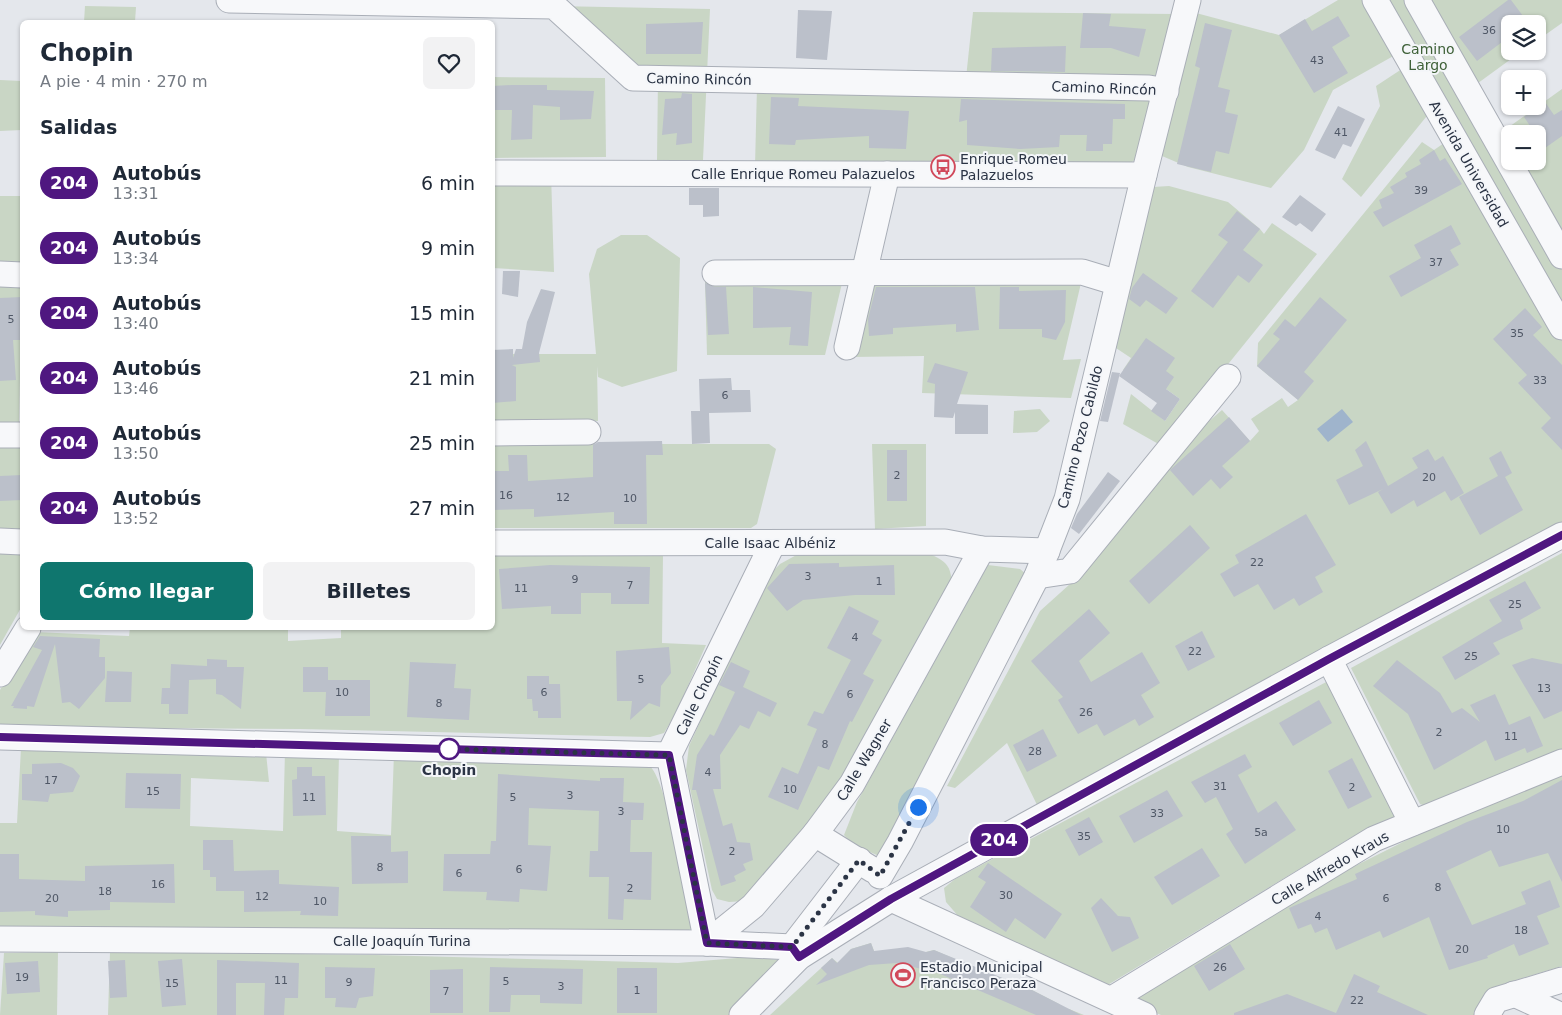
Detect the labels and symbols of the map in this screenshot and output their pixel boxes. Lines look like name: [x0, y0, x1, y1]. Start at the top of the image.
house number: 36: [1482, 24, 1496, 37]
park label: Camino Largo: [1401, 41, 1455, 73]
house number: 43: [1310, 54, 1324, 67]
street label: Camino Rincón: [646, 70, 752, 88]
street label: Camino Rincón: [1051, 78, 1157, 98]
street label: Avenida Universidad: [1426, 98, 1512, 230]
house number: 41: [1334, 126, 1348, 139]
place label: Enrique Romeu Palazuelos: [960, 151, 1067, 183]
bus stop icon: Enrique Romeu Palazuelos: [930, 154, 956, 180]
street label: Calle Enrique Romeu Palazuelos: [691, 166, 915, 182]
house number: 39: [1414, 184, 1428, 197]
house number: 37: [1429, 256, 1443, 269]
house number: 5: [8, 313, 15, 326]
house number: 35: [1510, 327, 1524, 340]
street label: Camino Pozo Cabildo: [1054, 364, 1106, 510]
house number: 33: [1533, 374, 1547, 387]
house number: 6: [722, 389, 729, 402]
house number: 2: [894, 469, 901, 482]
house number: 20: [1422, 471, 1436, 484]
house number: 16: [499, 489, 513, 502]
house number: 12: [556, 491, 570, 504]
house number: 10: [623, 492, 637, 505]
street label: Calle Isaac Albéniz: [704, 535, 836, 551]
house number: 22: [1250, 556, 1264, 569]
house number: 3: [805, 570, 812, 583]
house number: 9: [572, 573, 579, 586]
house number: 1: [876, 575, 883, 588]
house number: 7: [627, 579, 634, 592]
house number: 11: [514, 582, 528, 595]
house number: 25: [1508, 598, 1522, 611]
house number: 4: [852, 631, 859, 644]
house number: 22: [1188, 645, 1202, 658]
house number: 25: [1464, 650, 1478, 663]
street label: Calle Chopín: [673, 652, 725, 738]
house number: 5: [638, 673, 645, 686]
house number: 13: [1537, 682, 1551, 695]
house number: 10: [335, 686, 349, 699]
house number: 6: [541, 686, 548, 699]
house number: 6: [847, 688, 854, 701]
house number: 8: [436, 697, 443, 710]
house number: 26: [1079, 706, 1093, 719]
street label: Calle Wagner: [833, 716, 895, 804]
house number: 2: [1436, 726, 1443, 739]
house number: 11: [1504, 730, 1518, 743]
marker: Chopin: [438, 738, 460, 760]
house number: 8: [822, 738, 829, 751]
house number: 28: [1028, 745, 1042, 758]
place label: Chopin: [422, 762, 476, 778]
house number: 4: [705, 766, 712, 779]
house number: 17: [44, 774, 58, 787]
house number: 31: [1213, 780, 1227, 793]
house number: 2: [1349, 781, 1356, 794]
house number: 10: [783, 783, 797, 796]
house number: 15: [146, 785, 160, 798]
house number: 3: [567, 789, 574, 802]
house number: 11: [302, 791, 316, 804]
house number: 5: [510, 791, 517, 804]
your location: [906, 795, 931, 820]
house number: 3: [618, 805, 625, 818]
house number: 33: [1150, 807, 1164, 820]
house number: 10: [1496, 823, 1510, 836]
line badge: 204: [970, 824, 1028, 856]
house number: 5a: [1254, 826, 1268, 839]
street label: Calle Alfredo Kraus: [1268, 828, 1392, 908]
house number: 35: [1077, 830, 1091, 843]
house number: 2: [729, 845, 736, 858]
house number: 8: [377, 861, 384, 874]
house number: 6: [516, 863, 523, 876]
house number: 6: [456, 867, 463, 880]
house number: 16: [151, 878, 165, 891]
house number: 8: [1435, 881, 1442, 894]
house number: 2: [627, 882, 634, 895]
house number: 18: [98, 885, 112, 898]
house number: 30: [999, 889, 1013, 902]
house number: 12: [255, 890, 269, 903]
house number: 20: [45, 892, 59, 905]
house number: 6: [1383, 892, 1390, 905]
house number: 10: [313, 895, 327, 908]
house number: 4: [1315, 910, 1322, 923]
house number: 18: [1514, 924, 1528, 937]
street label: Calle Joaquín Turina: [333, 933, 471, 949]
house number: 20: [1455, 943, 1469, 956]
place label: Estadio Municipal Francisco Peraza: [920, 959, 1043, 991]
house number: 26: [1213, 961, 1227, 974]
sports icon: Estadio Municipal Francisco Peraza: [890, 962, 916, 988]
house number: 19: [15, 971, 29, 984]
house number: 11: [274, 974, 288, 987]
house number: 5: [503, 975, 510, 988]
house number: 9: [346, 976, 353, 989]
house number: 15: [165, 977, 179, 990]
house number: 3: [558, 980, 565, 993]
house number: 1: [634, 984, 641, 997]
house number: 7: [443, 985, 450, 998]
house number: 22: [1350, 994, 1364, 1007]

